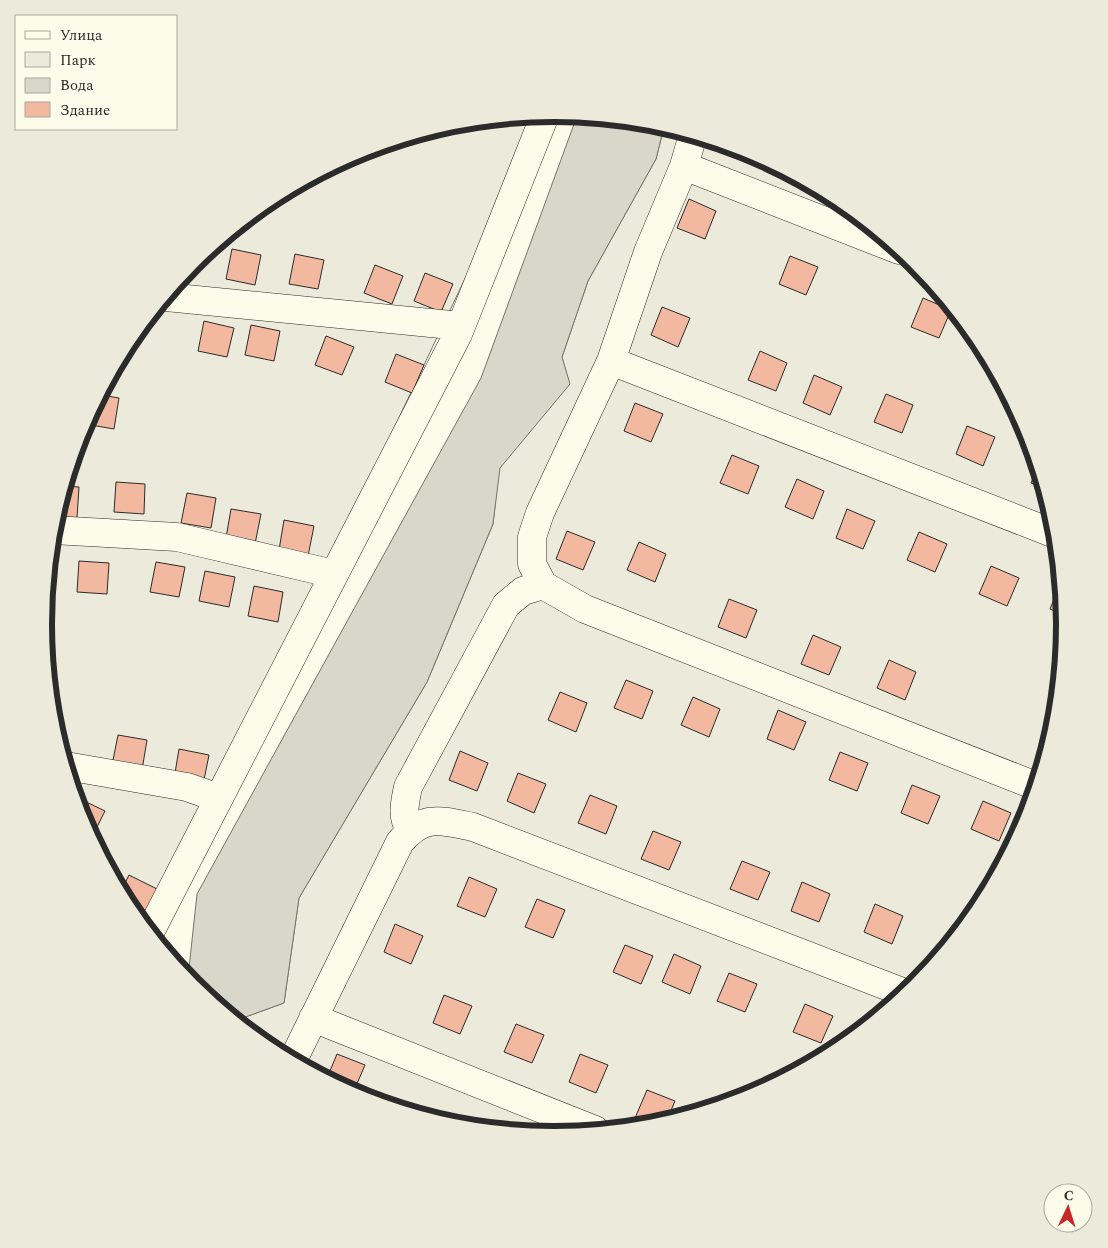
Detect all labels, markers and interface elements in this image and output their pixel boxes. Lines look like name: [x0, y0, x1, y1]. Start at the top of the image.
legend: [15, 15, 178, 130]
text: Улица: [60, 24, 103, 47]
text: Парк: [60, 49, 96, 72]
text: Вода: [60, 74, 94, 97]
text: Здание: [60, 99, 110, 122]
north arrow: [1043, 1183, 1093, 1233]
text: С: [1063, 1185, 1075, 1206]

